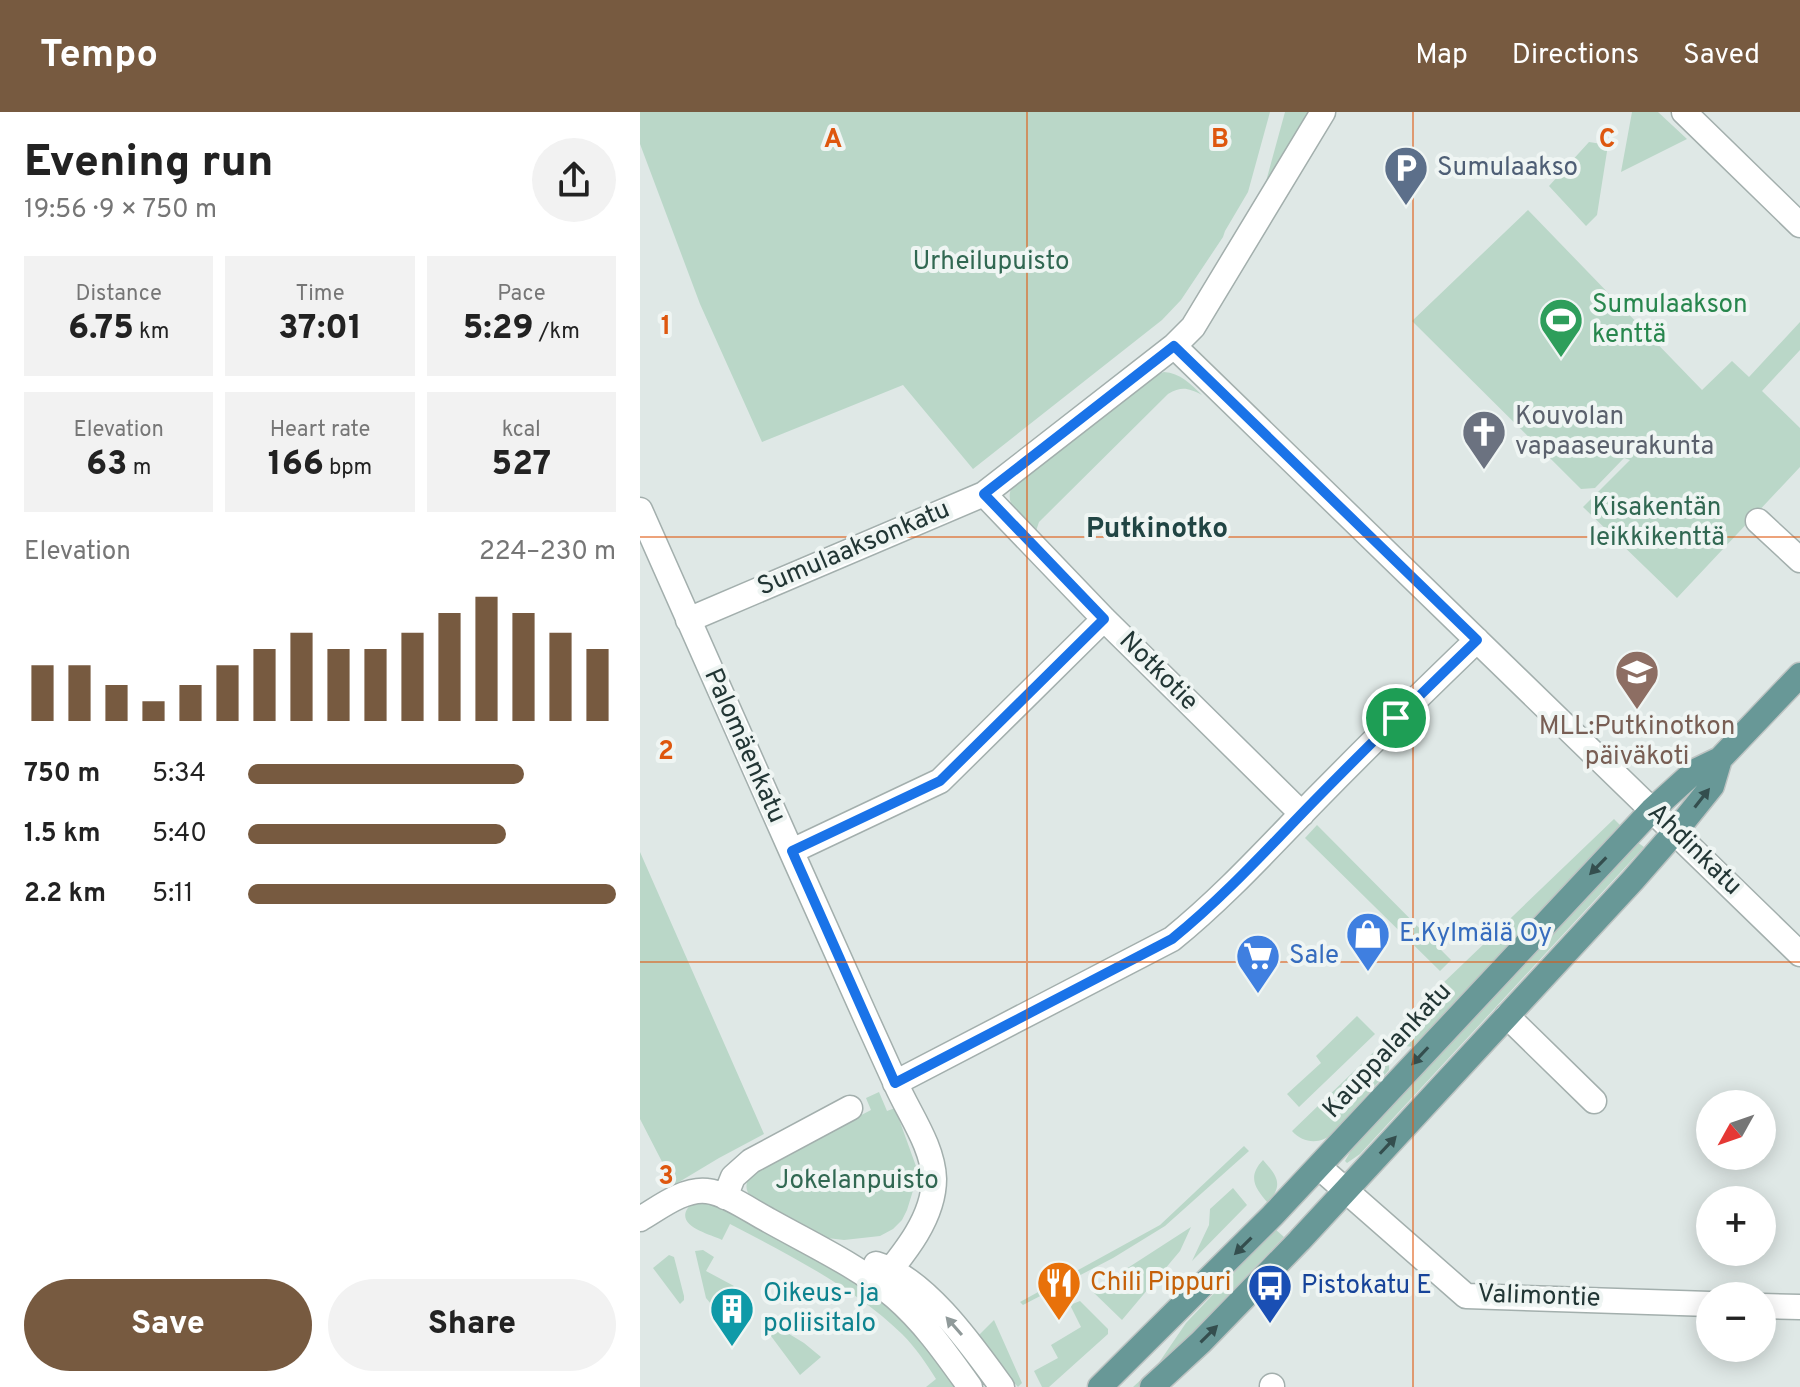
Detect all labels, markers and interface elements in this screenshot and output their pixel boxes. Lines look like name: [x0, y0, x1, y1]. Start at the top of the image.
text: Tempo: [40, 32, 158, 81]
text: Map: [1415, 38, 1468, 74]
text: Directions: [1512, 38, 1639, 74]
text: Saved: [1683, 38, 1760, 74]
text: A: [824, 124, 842, 157]
text: B: [1211, 124, 1229, 157]
text: C: [1599, 124, 1615, 157]
text: Evening run: [24, 136, 273, 192]
button: share: [532, 138, 616, 222]
parking icon: Sumulaakso: [1382, 144, 1430, 207]
place label: Sumulaakso: [1437, 152, 1578, 185]
text: 19:56 · 9 × 750 m: [24, 194, 217, 227]
park label: Urheilupuisto: [912, 246, 1070, 279]
text: Distance: [75, 281, 162, 308]
text: Time: [295, 281, 345, 308]
text: Pace: [497, 281, 545, 308]
place label: Sumulaakson kenttä: [1592, 289, 1748, 352]
sports icon: Sumulaakson kenttä: [1537, 296, 1585, 359]
text: 6.75: [68, 308, 134, 351]
text: 37:01: [278, 308, 362, 351]
text: 5:29: [463, 308, 534, 351]
text: 1: [661, 311, 671, 344]
text: km: [134, 319, 169, 346]
text: /km: [534, 319, 580, 346]
place label: Kouvolan vapaaseurakunta: [1515, 401, 1714, 464]
church icon: Kouvolan vapaaseurakunta: [1460, 408, 1508, 471]
text: Elevation: [73, 417, 164, 444]
text: Heart rate: [270, 417, 370, 444]
text: kcal: [502, 417, 541, 444]
text: 63: [86, 444, 127, 487]
text: 166: [268, 444, 324, 487]
text: 527: [492, 444, 551, 487]
text: m: [127, 455, 151, 482]
text: bpm: [324, 455, 372, 482]
park label: Kisakentän leikkikenttä: [1589, 492, 1725, 555]
street label: Sumulaaksonkatu: [753, 494, 955, 604]
district label: Putkinotko: [1086, 512, 1228, 548]
text: Elevation: [24, 536, 131, 569]
text: 224–230 m: [479, 536, 616, 569]
street label: Notkotie: [1111, 625, 1205, 719]
school or university icon: MLL:Putkinotkon päiväkoti: [1613, 648, 1661, 711]
street label: Palomäenkatu: [695, 664, 793, 828]
pin: [1362, 684, 1430, 752]
icon: arrive: [1374, 696, 1418, 740]
place label: MLL:Putkinotkon päiväkoti: [1539, 711, 1735, 774]
text: 2: [658, 736, 674, 769]
text: 750 m: [24, 758, 100, 791]
text: 5:34: [152, 758, 206, 791]
one-way arrow: [1693, 788, 1709, 808]
street label: Ahdinkatu: [1640, 797, 1748, 903]
text: 1.5 km: [24, 818, 101, 851]
text: 5:40: [152, 818, 207, 851]
one-way arrow: [1590, 857, 1608, 876]
text: 2.2 km: [24, 878, 106, 911]
text: 5:11: [152, 878, 193, 911]
shop icon: E.Kylmälä Oy: [1344, 910, 1392, 973]
place label: E.Kylmälä Oy: [1399, 918, 1552, 951]
supermarket icon: Sale: [1234, 932, 1282, 995]
place label: Sale: [1289, 940, 1339, 973]
street label: Kauppalankatu: [1317, 976, 1459, 1126]
one-way arrow: [1412, 1046, 1430, 1065]
north arrow: [1696, 1090, 1776, 1170]
map controls: [1696, 1090, 1776, 1362]
one-way arrow: [1378, 1135, 1396, 1154]
text: 3: [658, 1161, 674, 1194]
park label: Jokelanpuisto: [775, 1165, 939, 1198]
button: +: [1696, 1186, 1776, 1266]
one-way arrow: [1234, 1236, 1253, 1255]
restaurant icon: Chili Pippuri: [1035, 1259, 1083, 1322]
bus stop icon: Pistokatu E: [1246, 1262, 1294, 1325]
place label: Chili Pippuri: [1090, 1267, 1231, 1300]
place label: Pistokatu E: [1301, 1270, 1432, 1303]
place label: Oikeus- ja poliisitalo: [763, 1278, 879, 1341]
street label: Valimontie: [1477, 1278, 1601, 1316]
button: Save: [24, 1279, 312, 1371]
button: Share: [328, 1279, 616, 1371]
button: −: [1696, 1282, 1776, 1362]
building icon: Oikeus- ja poliisitalo: [708, 1285, 756, 1348]
one-way arrow: [946, 1316, 963, 1336]
one-way arrow: [1199, 1325, 1218, 1344]

